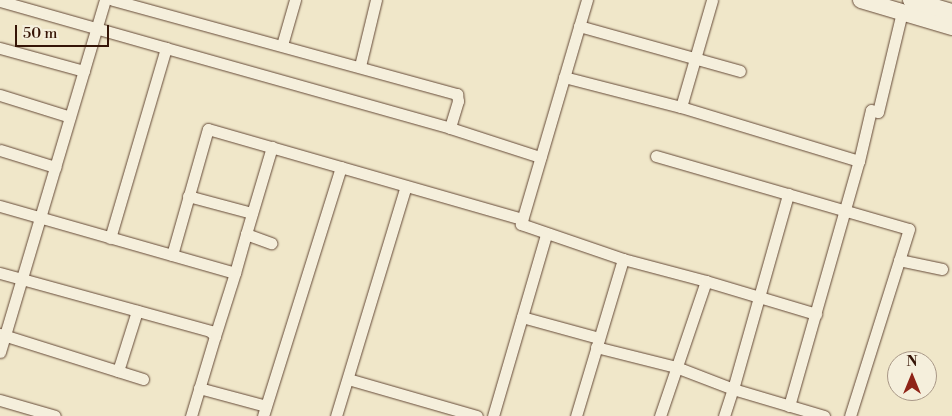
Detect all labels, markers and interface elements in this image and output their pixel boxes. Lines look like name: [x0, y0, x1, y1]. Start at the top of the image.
scale bar: [18, 15, 111, 47]
text: 50 m: [23, 24, 57, 43]
north arrow: [887, 351, 937, 401]
text: N: [906, 353, 918, 371]

